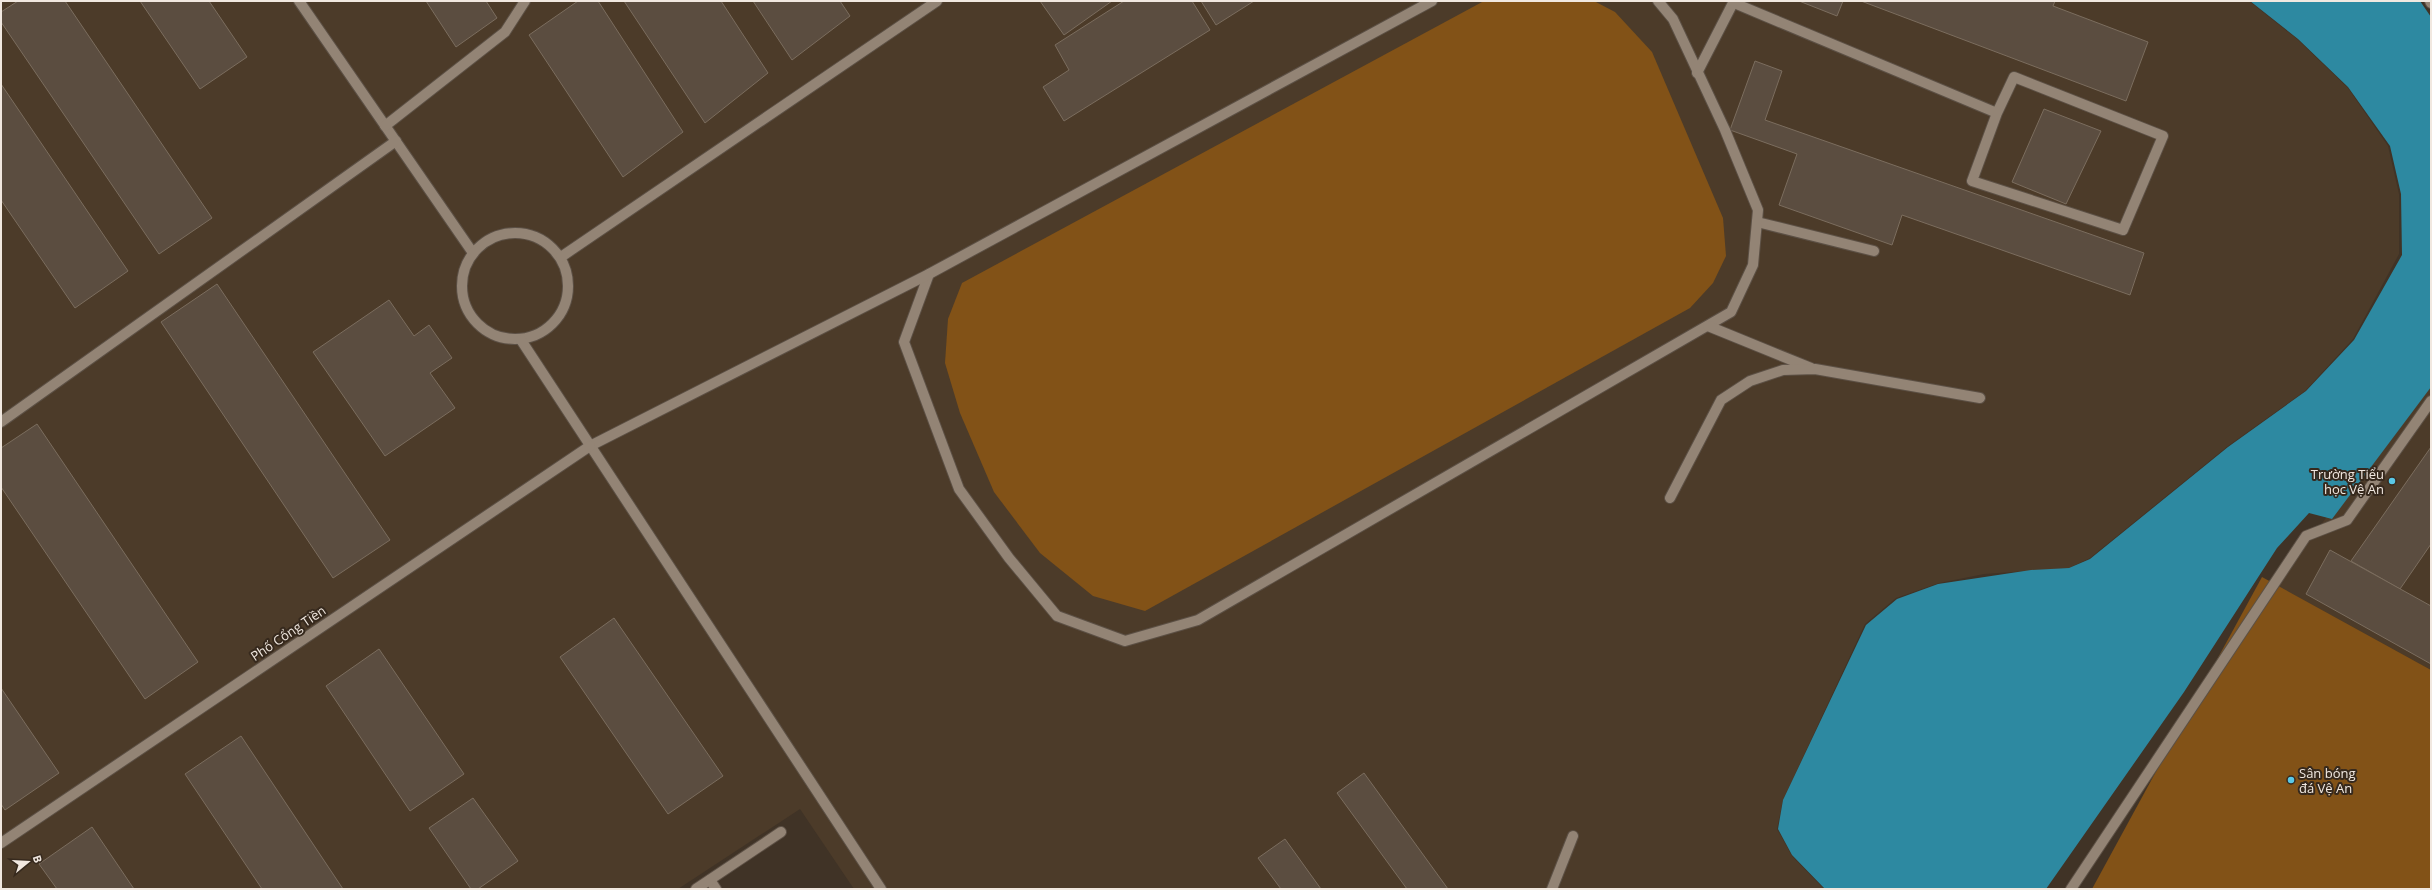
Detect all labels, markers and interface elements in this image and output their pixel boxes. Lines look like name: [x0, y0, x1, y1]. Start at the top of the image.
place label: Trường Tiểu học Vệ An: [2311, 465, 2384, 498]
marker: Trường Tiểu học Vệ An: [2387, 476, 2397, 486]
street label: Phố Cổng Tiền: [247, 601, 329, 665]
place label: Sân bóng đá Vệ An: [2299, 764, 2356, 797]
marker: Sân bóng đá Vệ An: [2286, 775, 2296, 785]
north arrow: [8, 842, 48, 882]
text: B: [30, 853, 46, 865]

